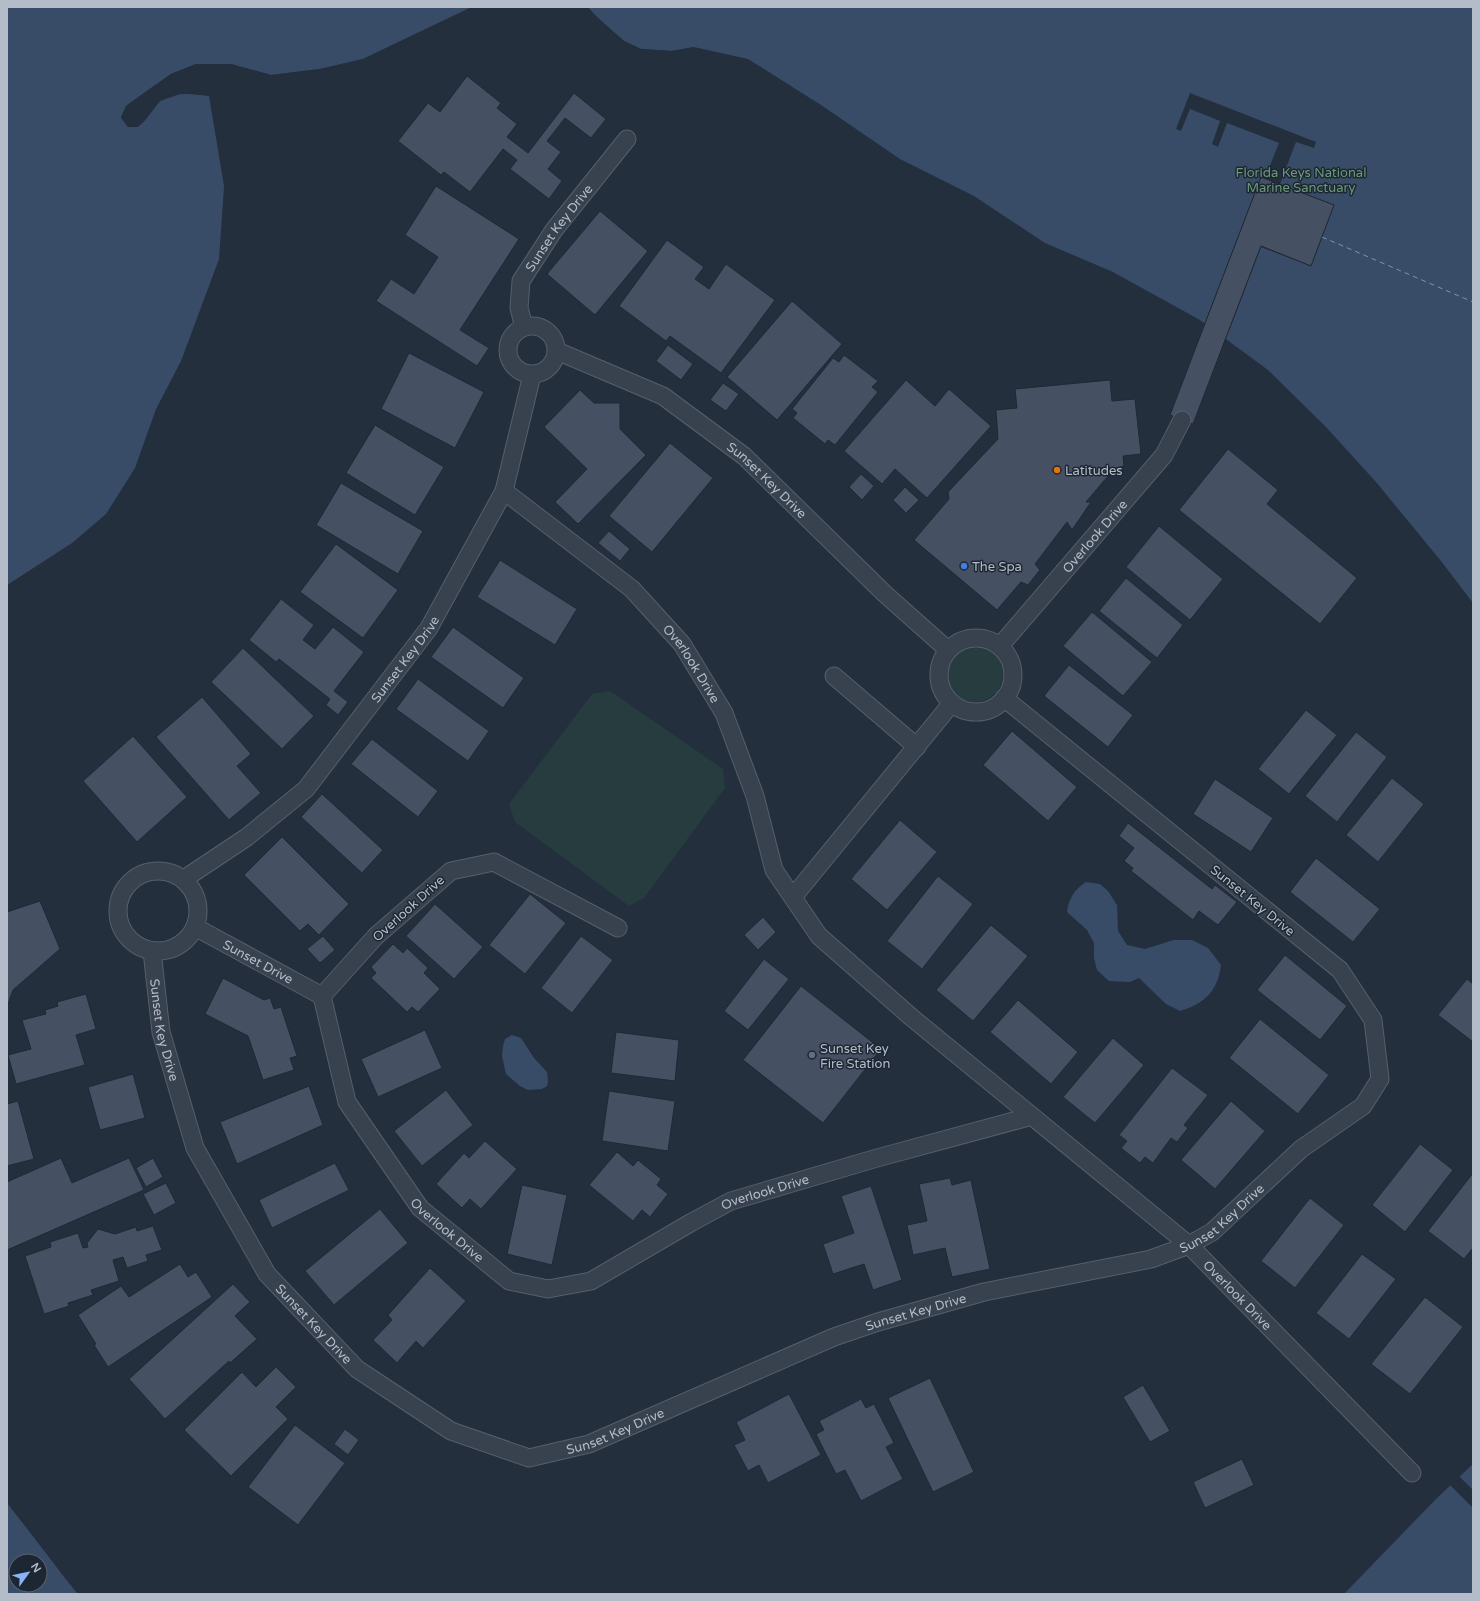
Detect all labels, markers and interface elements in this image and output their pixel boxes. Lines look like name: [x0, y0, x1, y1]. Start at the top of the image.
park label: Florida Keys National Marine Sanctuary: [1236, 165, 1366, 196]
street label: Sunset Key Drive: [522, 181, 596, 275]
street label: Sunset Key Drive: [723, 439, 810, 522]
place label: Latitudes: [1065, 463, 1123, 479]
marker: Latitudes: [1052, 465, 1062, 475]
street label: Overlook Drive: [1059, 497, 1131, 576]
place label: The Spa: [972, 559, 1022, 575]
marker: The Spa: [959, 561, 969, 571]
street label: Sunset Key Drive: [368, 613, 443, 706]
street label: Overlook Drive: [659, 621, 723, 706]
street label: Sunset Key Drive: [1207, 862, 1298, 940]
street label: Overlook Drive: [369, 872, 448, 945]
street label: Sunset Drive: [220, 937, 296, 988]
street label: Sunset Key Drive: [146, 978, 182, 1083]
place label: Sunset Key Fire Station: [820, 1041, 890, 1072]
marker: Sunset Key Fire Station: [807, 1050, 817, 1060]
street label: Overlook Drive: [718, 1171, 811, 1214]
street label: Sunset Key Drive: [1177, 1181, 1268, 1257]
street label: Overlook Drive: [407, 1195, 487, 1266]
street label: Overlook Drive: [1199, 1257, 1275, 1334]
street label: Sunset Key Drive: [272, 1281, 355, 1368]
street label: Sunset Key Drive: [863, 1290, 968, 1335]
street label: Sunset Key Drive: [565, 1405, 667, 1458]
north arrow: [8, 1553, 48, 1593]
text: N: [28, 1561, 44, 1575]

